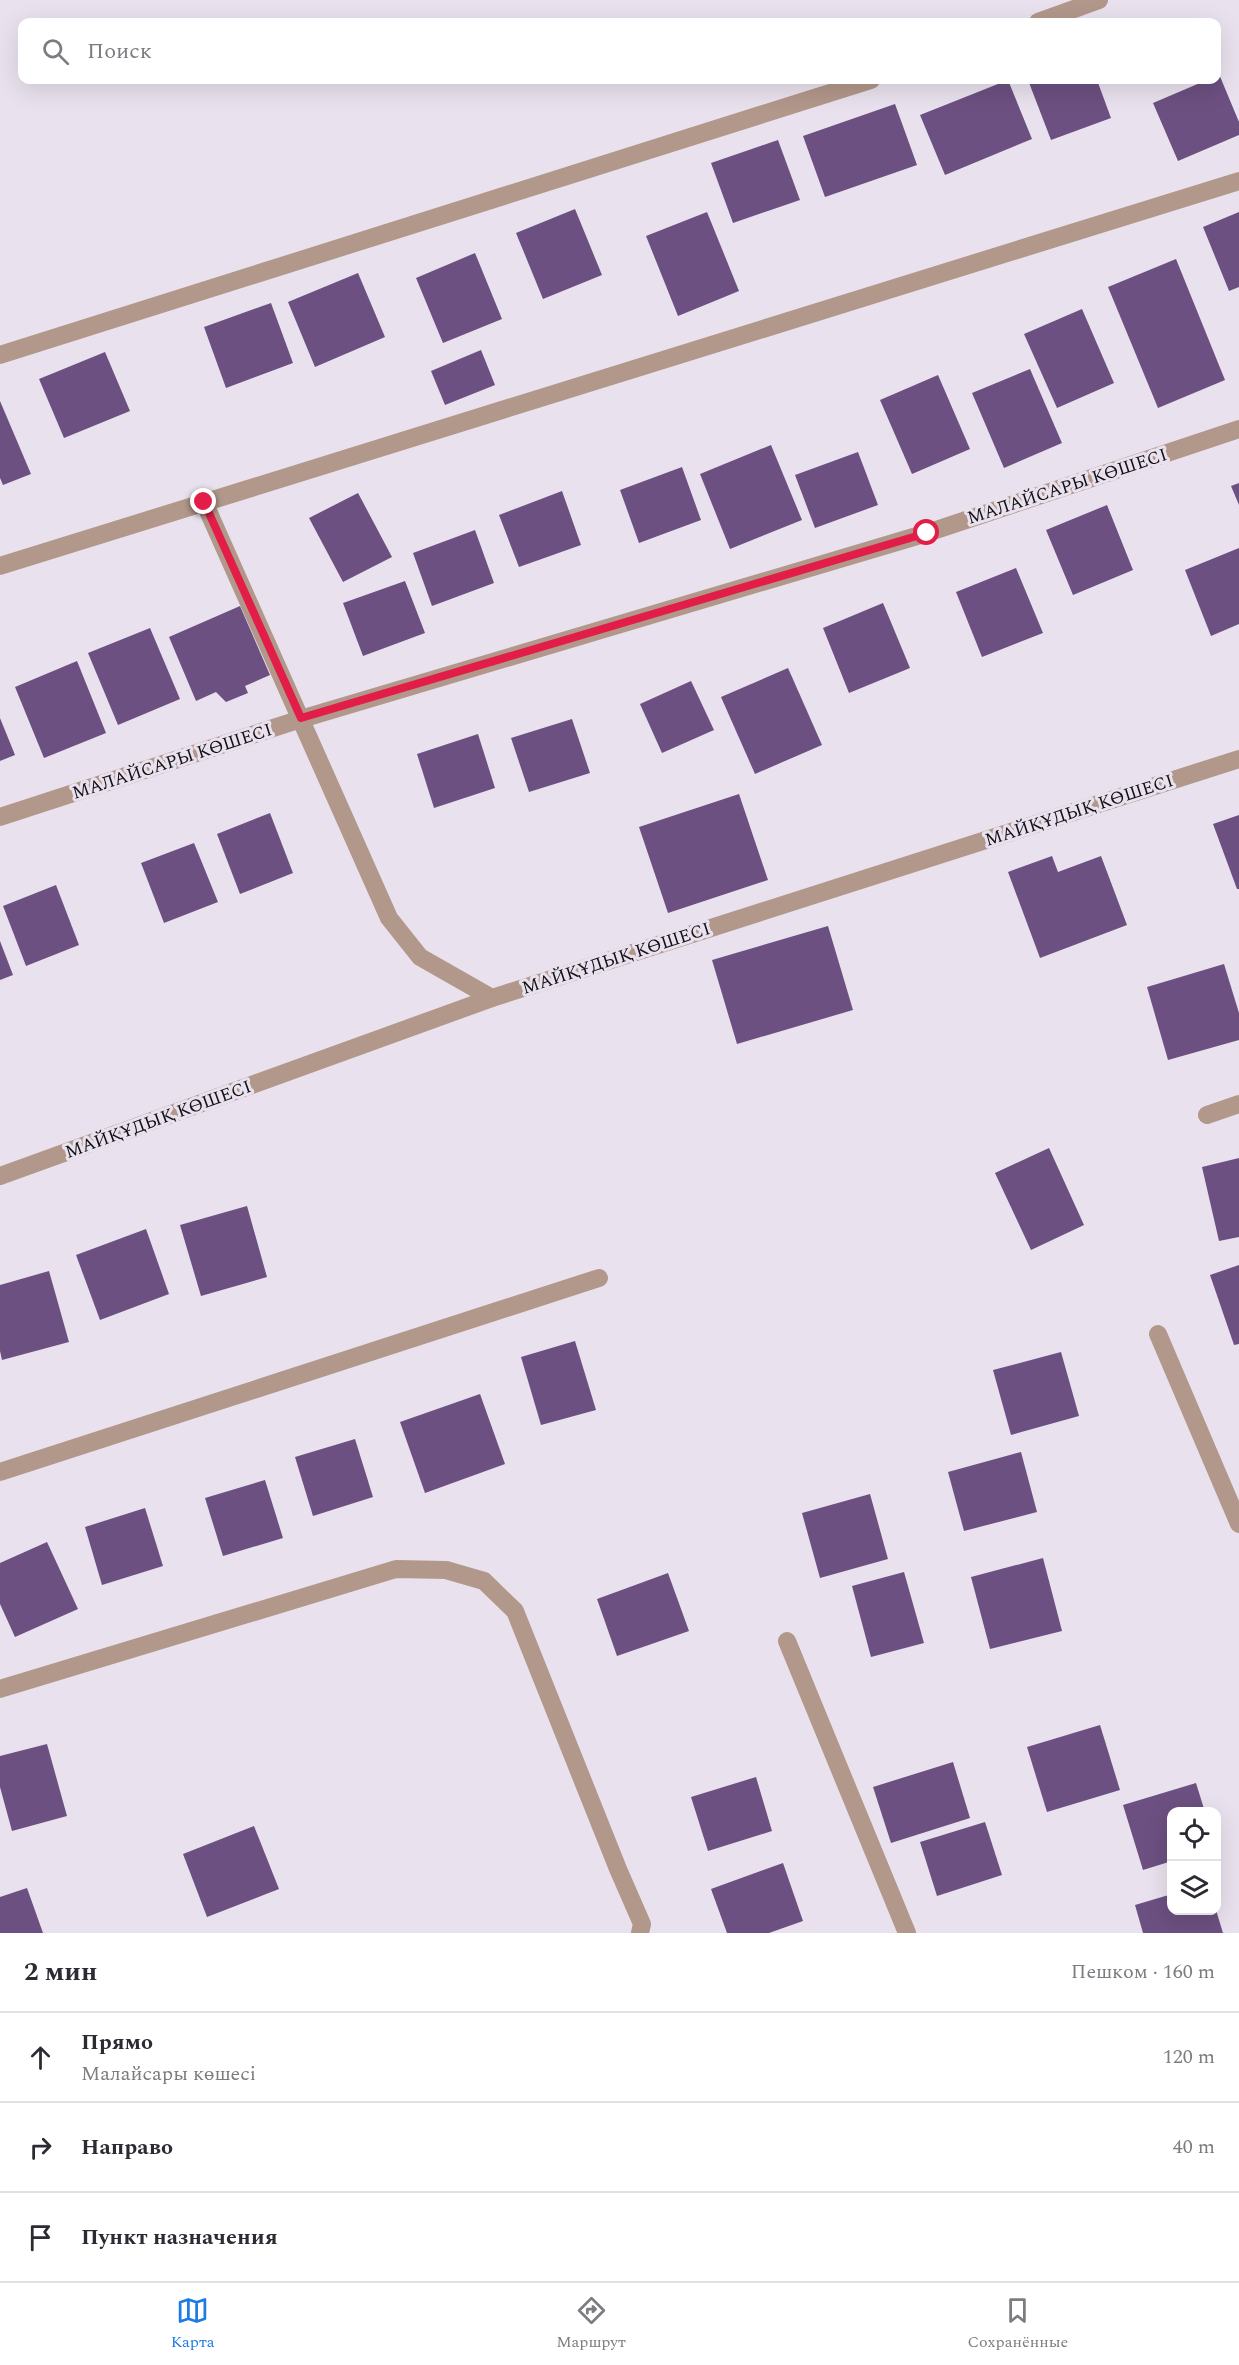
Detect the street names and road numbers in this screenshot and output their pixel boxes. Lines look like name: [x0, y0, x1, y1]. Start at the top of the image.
street label: МАЛАЙСАРЫ КӨШЕСІ: [964, 441, 1171, 532]
street label: МАЛАЙСАРЫ КӨШЕСІ: [69, 716, 276, 807]
street label: МАЙҚҰДЫҚ КӨШЕСІ: [981, 767, 1177, 854]
street label: МАЙҚҰДЫҚ КӨШЕСІ: [518, 915, 714, 1002]
street label: МАЙҚҰДЫҚ КӨШЕСІ: [61, 1073, 255, 1166]

